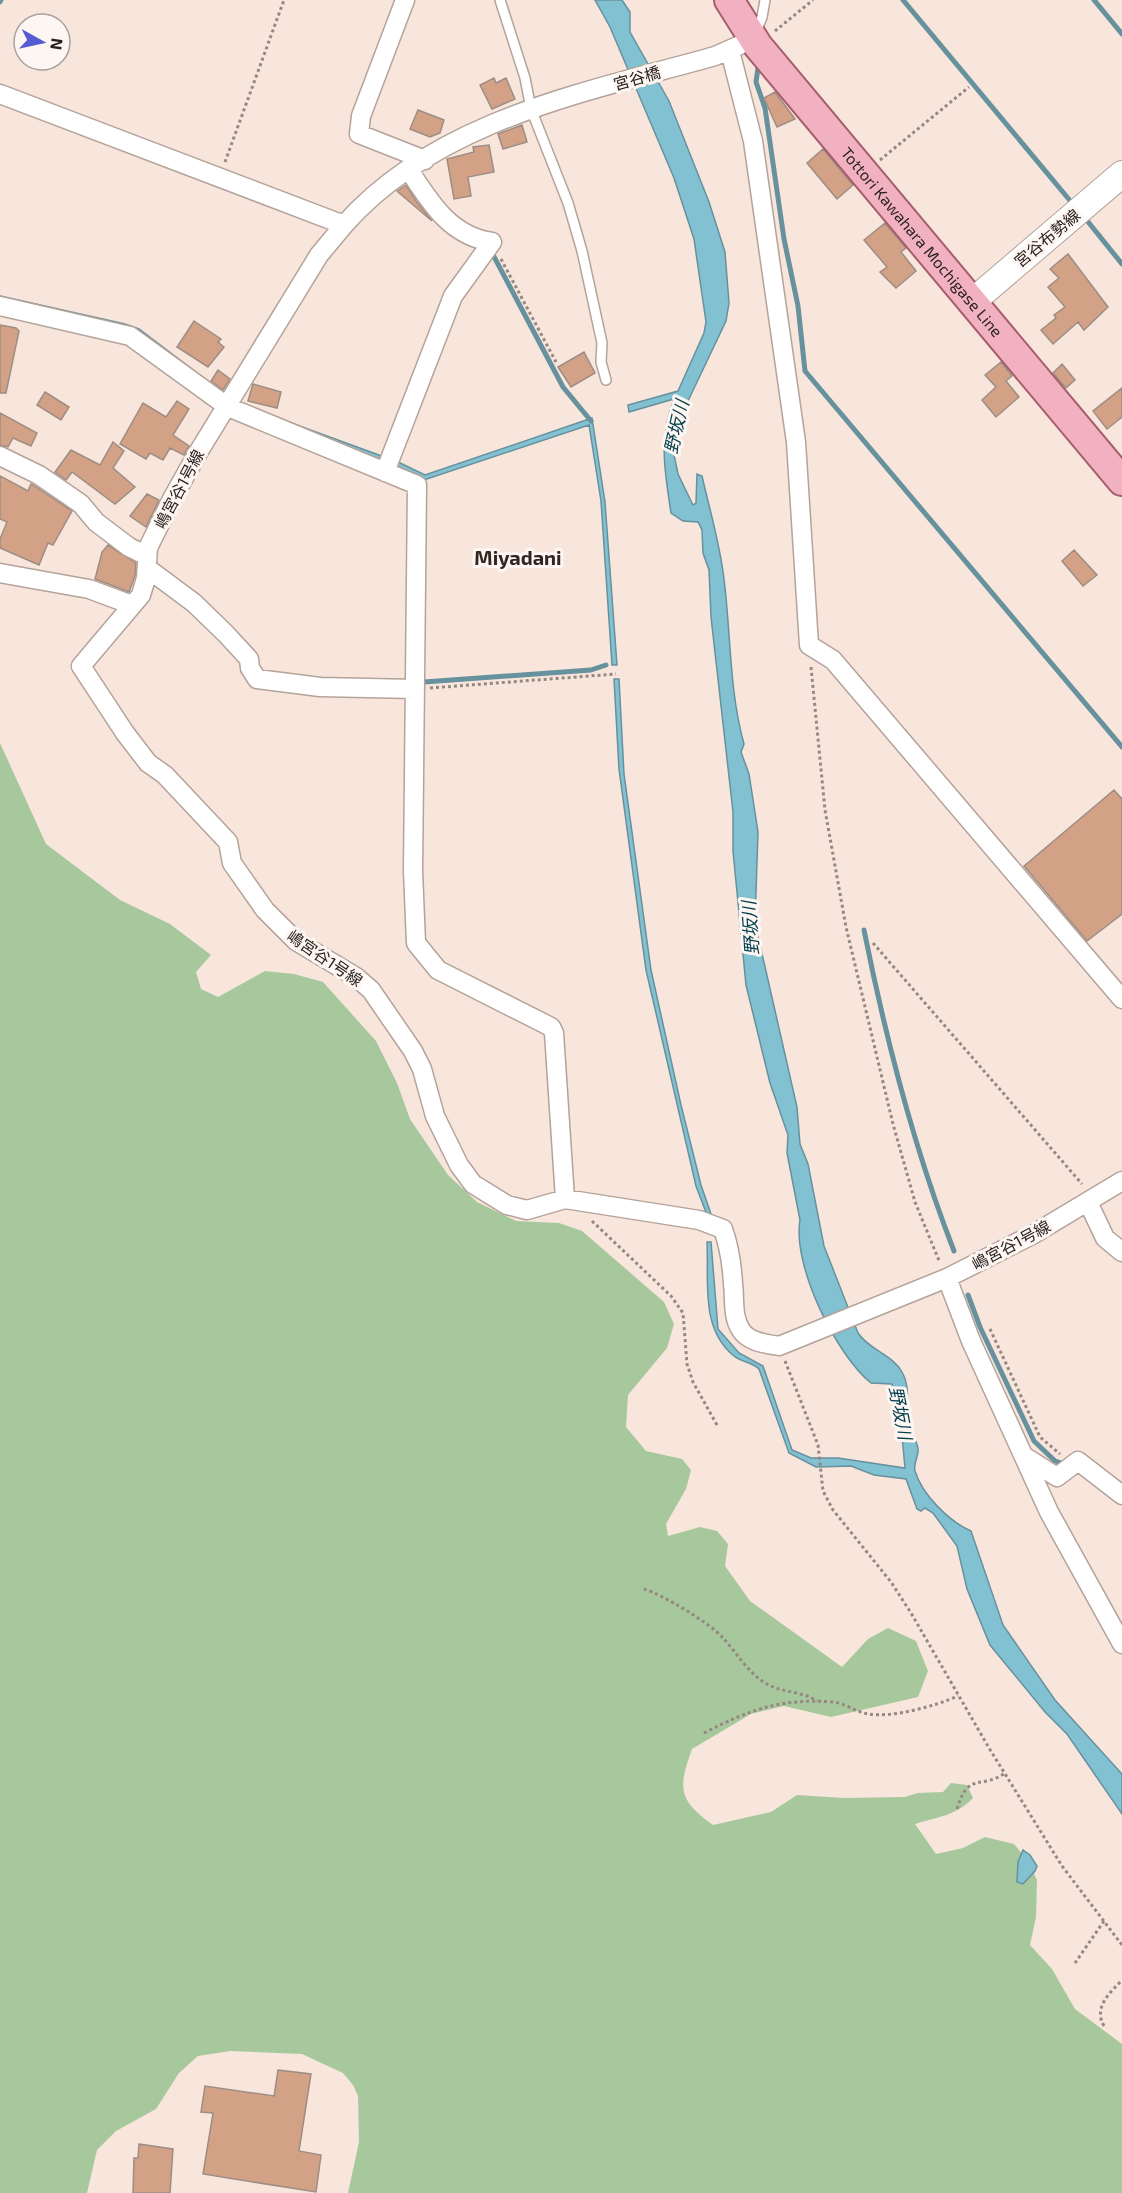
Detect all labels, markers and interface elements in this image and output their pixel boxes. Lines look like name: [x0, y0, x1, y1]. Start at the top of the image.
north arrow: [12, 12, 72, 72]
text: N: [47, 37, 68, 51]
street label: 宮谷橋: [611, 62, 663, 93]
street label: Tottori Kawahara Mochigase Line: [838, 143, 1007, 340]
street label: 宮谷布勢線: [1010, 205, 1083, 271]
water label: 野坂川: [659, 396, 693, 456]
street label: 嶋宮谷1号線: [150, 446, 207, 531]
district label: Miyadani: [474, 545, 562, 570]
water label: 野坂川: [737, 898, 763, 956]
street label: 嶋宮谷1号線: [284, 926, 366, 990]
street label: 嶋宮谷1号線: [968, 1216, 1053, 1273]
water label: 野坂川: [885, 1384, 917, 1443]

